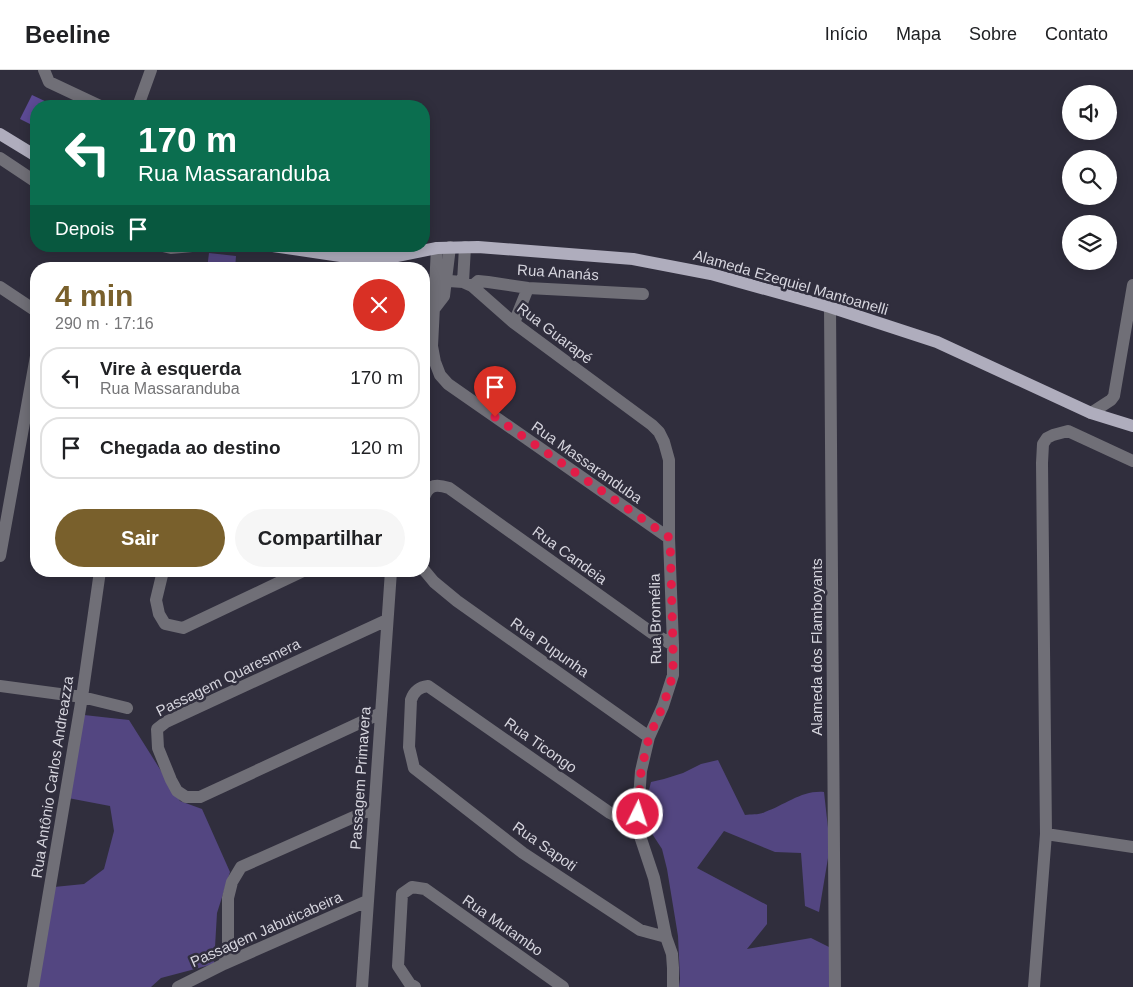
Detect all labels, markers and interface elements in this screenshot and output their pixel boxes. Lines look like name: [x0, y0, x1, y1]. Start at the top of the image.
text: Beeline: [25, 21, 110, 48]
text: Início: [825, 24, 868, 44]
text: Mapa: [896, 24, 941, 44]
text: Sobre: [969, 24, 1017, 44]
text: Contato: [1045, 24, 1108, 44]
map controls: [1062, 85, 1117, 270]
button: sound: [1062, 85, 1117, 140]
icon: left: [55, 120, 120, 185]
text: 170 m: [138, 120, 237, 159]
button: search: [1062, 150, 1117, 205]
text: Rua Massaranduba: [138, 161, 330, 186]
icon: arrive: [124, 215, 152, 243]
button: layers: [1062, 215, 1117, 270]
text: Depois: [55, 218, 114, 239]
street label: Alameda Ezequiel Mantoanelli: [692, 246, 890, 318]
street label: Rua Ananás: [517, 261, 599, 283]
text: 4 min: [55, 279, 133, 312]
button: close: [353, 279, 405, 331]
street label: Rua Guarapé: [514, 299, 596, 367]
text: 290 m · 17:16: [55, 315, 154, 332]
text: Vire à esquerda: [100, 358, 241, 379]
icon: left: [57, 364, 85, 392]
pin: [474, 366, 516, 417]
text: 170 m: [350, 367, 403, 388]
icon: arrive: [481, 373, 509, 401]
text: Rua Massaranduba: [100, 380, 240, 397]
street label: Rua Massaranduba: [529, 417, 646, 507]
icon: arrive: [57, 434, 85, 462]
text: Chegada ao destino: [100, 437, 281, 458]
text: 120 m: [350, 437, 403, 458]
button: Sair: [55, 509, 225, 567]
button: Compartilhar: [235, 509, 405, 567]
street label: Rua Candeia: [530, 522, 611, 588]
street label: Alameda dos Flamboyants: [808, 558, 825, 736]
street label: Rua Bromélia: [646, 573, 664, 665]
street label: Rua Pupunha: [508, 614, 593, 681]
street label: Passagem Quaresmera: [153, 634, 303, 719]
street label: Rua Antônio Carlos Andreazza: [28, 674, 76, 879]
street label: Passagem Primavera: [347, 705, 374, 850]
street label: Rua Ticongo: [502, 714, 580, 776]
position arrow: [611, 787, 663, 839]
street label: Rua Sapoti: [510, 818, 580, 874]
street label: Passagem Jabuticabeira: [188, 888, 345, 970]
street label: Rua Mutambo: [460, 891, 546, 959]

